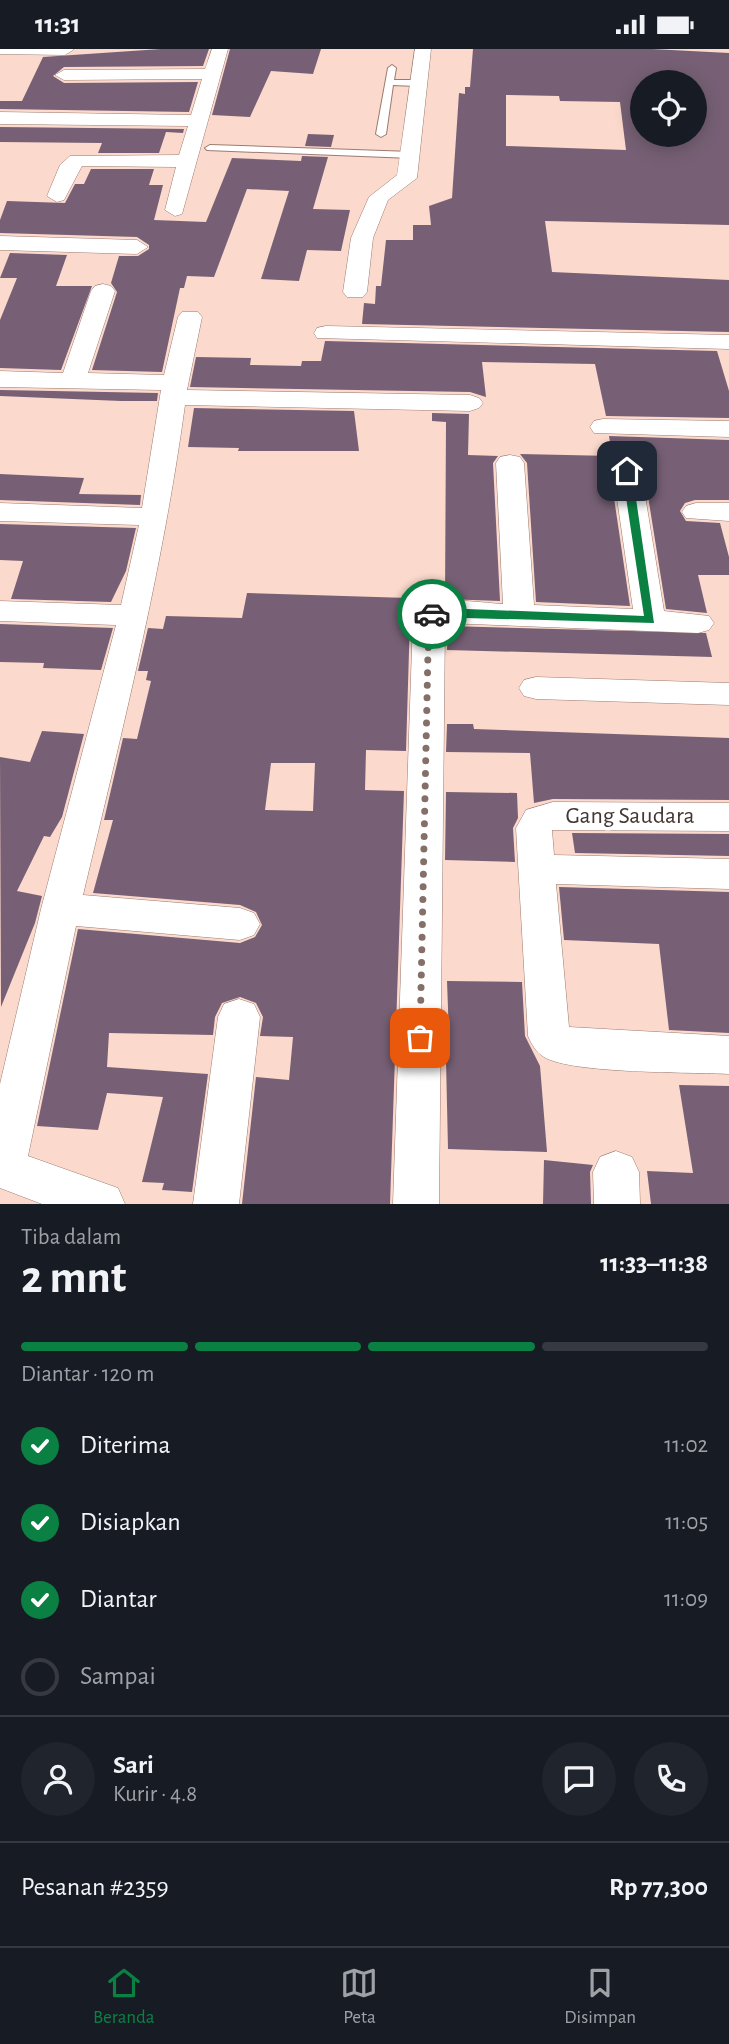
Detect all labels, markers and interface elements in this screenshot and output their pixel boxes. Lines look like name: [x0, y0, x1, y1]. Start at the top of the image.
text: 11:31: [35, 11, 80, 37]
map controls: [630, 70, 707, 147]
button: locate: [630, 70, 707, 147]
pin: [597, 441, 657, 501]
icon: home: [608, 452, 646, 490]
courier: [397, 579, 467, 649]
icon: car: [413, 595, 451, 633]
street label: Gang Saudara: [565, 804, 695, 828]
pin: [390, 1008, 450, 1068]
icon: bag: [401, 1019, 439, 1057]
text: Tiba dalam: [21, 1226, 121, 1249]
text: 11:33–11:38: [600, 1250, 708, 1276]
text: 2 mnt: [21, 1255, 126, 1301]
text: Diantar · 120 m: [21, 1363, 154, 1386]
icon: check: [21, 1427, 59, 1465]
text: Diterima: [80, 1432, 171, 1458]
text: 11:02: [664, 1434, 708, 1457]
icon: check: [21, 1504, 59, 1542]
text: Disiapkan: [80, 1509, 181, 1535]
text: 11:05: [665, 1511, 708, 1534]
icon: check: [21, 1581, 59, 1619]
text: Diantar: [80, 1586, 157, 1612]
text: 11:09: [664, 1588, 708, 1611]
text: Sampai: [80, 1663, 156, 1689]
button: person: [21, 1742, 95, 1816]
button: chat: [542, 1742, 616, 1816]
button: phone: [634, 1742, 708, 1816]
text: Sari: [113, 1752, 154, 1778]
text: Kurir · 4.8: [113, 1783, 197, 1806]
text: Pesanan #2359: [21, 1874, 169, 1900]
text: Rp 77,300: [609, 1874, 708, 1900]
tab: Beranda: [93, 1964, 155, 2029]
tab: Peta: [340, 1964, 378, 2029]
tab: Disimpan: [564, 1964, 636, 2029]

